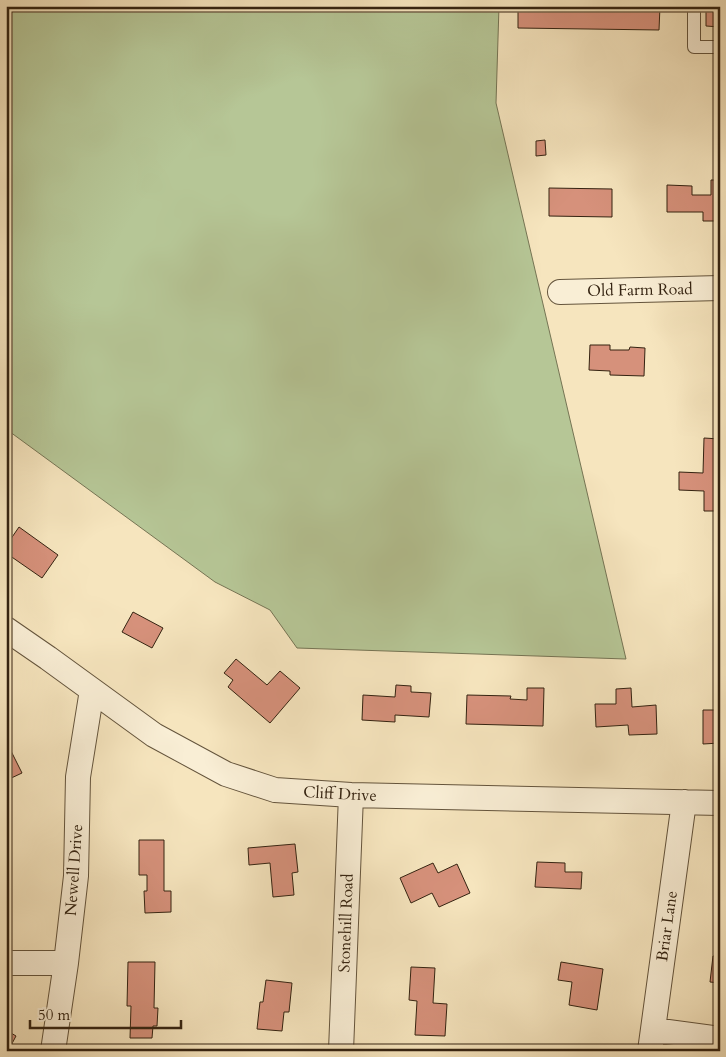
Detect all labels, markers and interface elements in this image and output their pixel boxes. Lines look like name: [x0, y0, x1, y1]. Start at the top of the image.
street label: Old Farm Road: [587, 278, 693, 302]
street label: Cliff Drive: [303, 781, 377, 807]
street label: Newell Drive: [60, 823, 88, 917]
street label: Stonehill Road: [333, 873, 359, 973]
street label: Briar Lane: [651, 889, 683, 963]
scale bar: [30, 997, 181, 1029]
text: 50 m: [38, 1005, 70, 1025]

